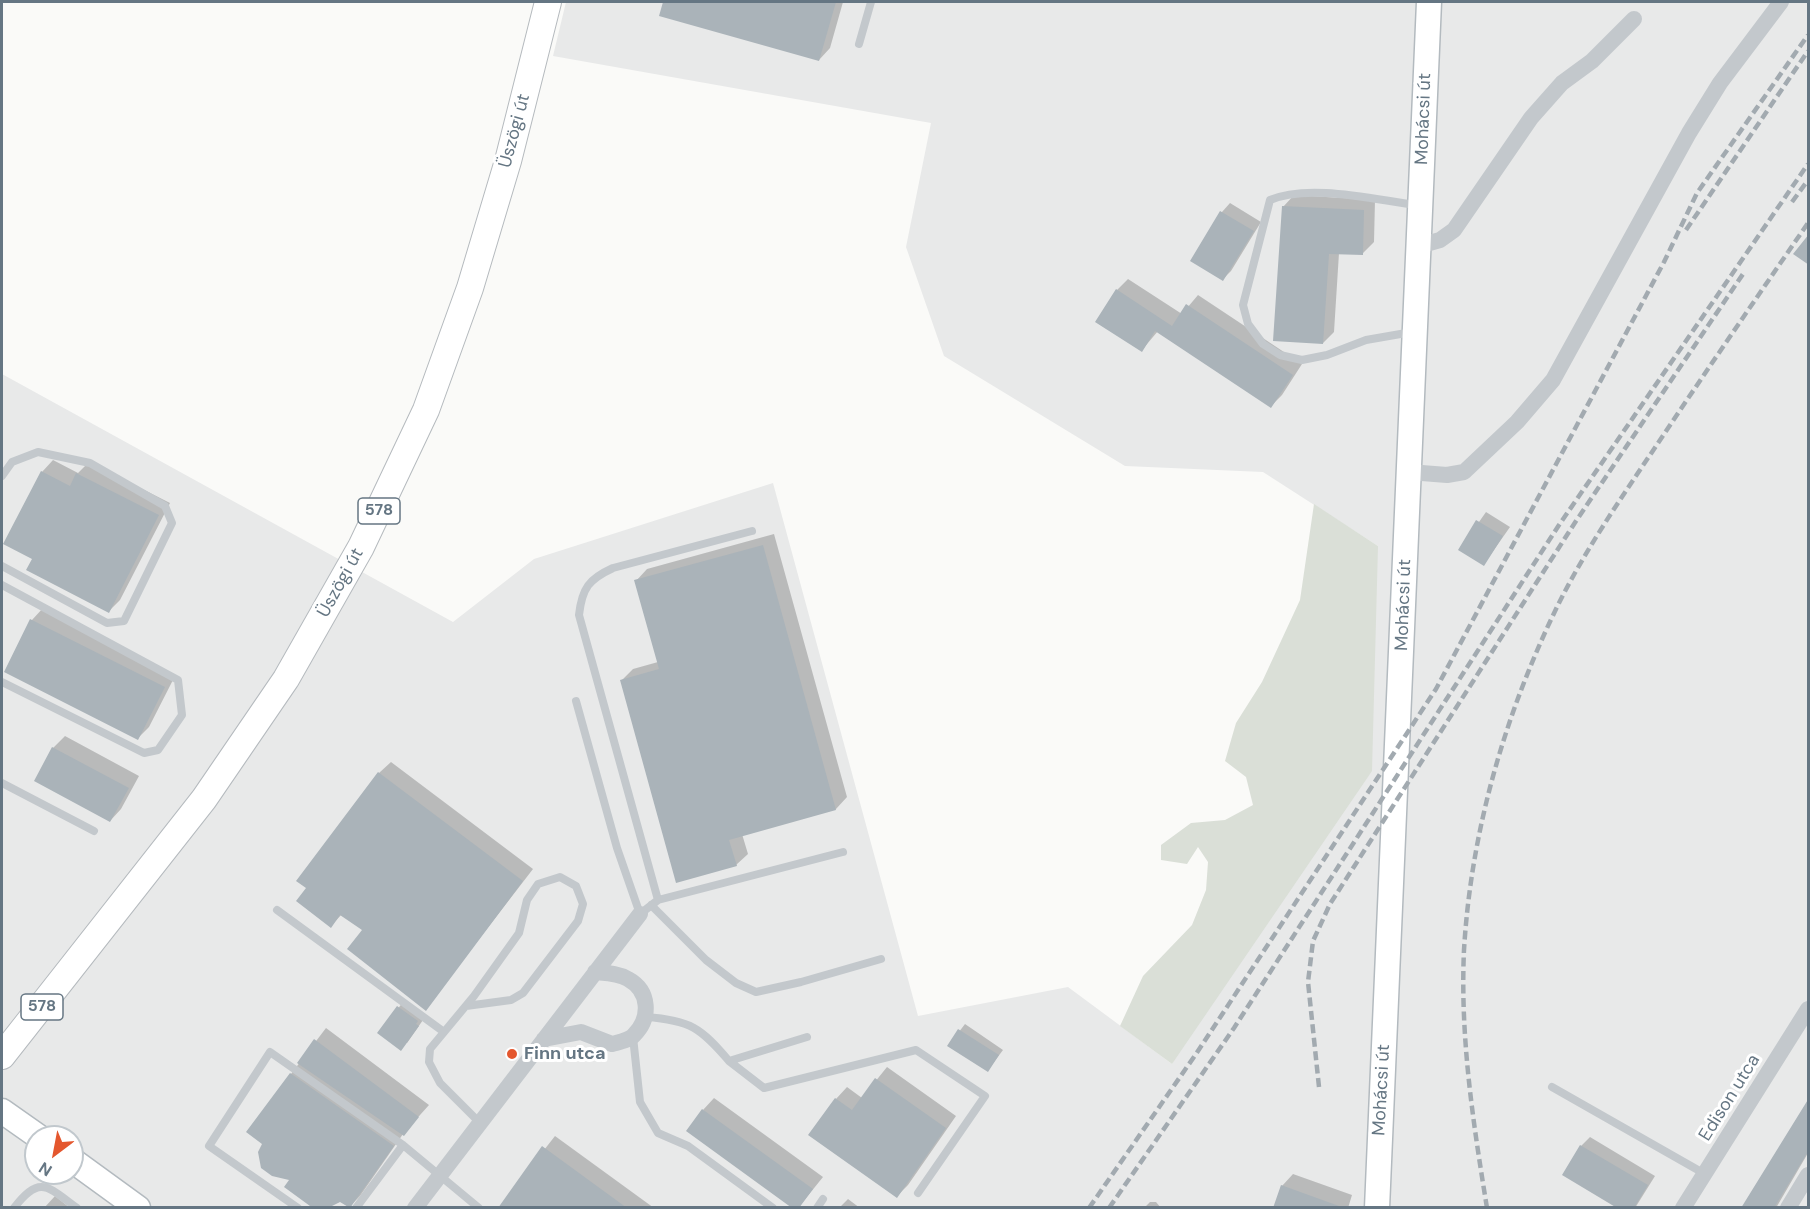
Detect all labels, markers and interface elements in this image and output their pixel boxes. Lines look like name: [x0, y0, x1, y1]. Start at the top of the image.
street label: Mohácsi út: [1412, 73, 1436, 165]
street label: Üszögi út: [495, 92, 535, 170]
road number: 578: [358, 498, 400, 524]
street label: Üszögi út: [313, 545, 369, 621]
street label: Mohácsi út: [1392, 559, 1416, 651]
road number: 578: [21, 994, 63, 1020]
place label: Finn utca: [524, 1043, 606, 1065]
street label: Mohácsi út: [1369, 1044, 1395, 1136]
marker: Finn utca: [505, 1047, 519, 1061]
street label: Edison utca: [1695, 1051, 1765, 1145]
north arrow: [24, 1125, 84, 1185]
text: N: [35, 1157, 56, 1181]

